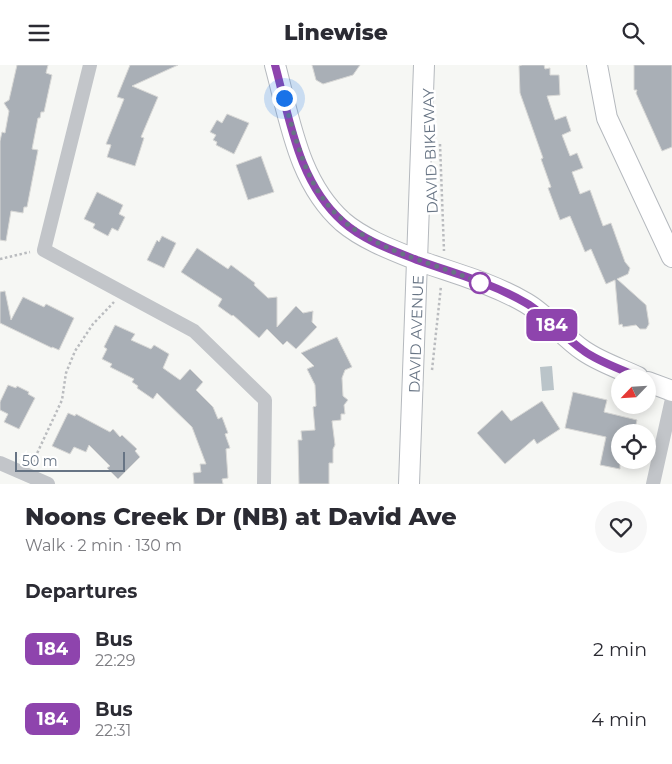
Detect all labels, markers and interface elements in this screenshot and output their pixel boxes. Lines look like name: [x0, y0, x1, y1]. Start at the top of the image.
icon: menu: [25, 19, 53, 47]
text: Linewise: [284, 19, 388, 46]
icon: search: [619, 19, 647, 47]
your location: [272, 86, 297, 111]
street label: DAVID BIKEWAY: [418, 87, 442, 214]
unlabelled marker: [469, 272, 491, 294]
street label: DAVID AVENUE: [404, 275, 428, 393]
line badge: 184: [523, 309, 581, 341]
text: 184: [536, 314, 568, 336]
north arrow: [611, 369, 656, 414]
map controls: [611, 369, 656, 469]
button: locate: [611, 424, 656, 469]
scale bar: [15, 449, 125, 472]
text: 50 m: [22, 452, 58, 470]
button: heart: [595, 501, 647, 553]
text: Noons Creek Dr (NB) at David Ave: [25, 502, 457, 531]
text: Walk · 2 min · 130 m: [25, 536, 182, 555]
text: Departures: [25, 580, 137, 603]
text: Bus: [95, 628, 133, 651]
text: 184: [37, 638, 68, 660]
text: 2 min: [593, 638, 647, 661]
text: 22:29: [95, 651, 135, 670]
text: Bus: [95, 698, 133, 721]
text: 184: [37, 708, 68, 730]
text: 4 min: [591, 708, 647, 731]
text: 22:31: [95, 721, 131, 740]

